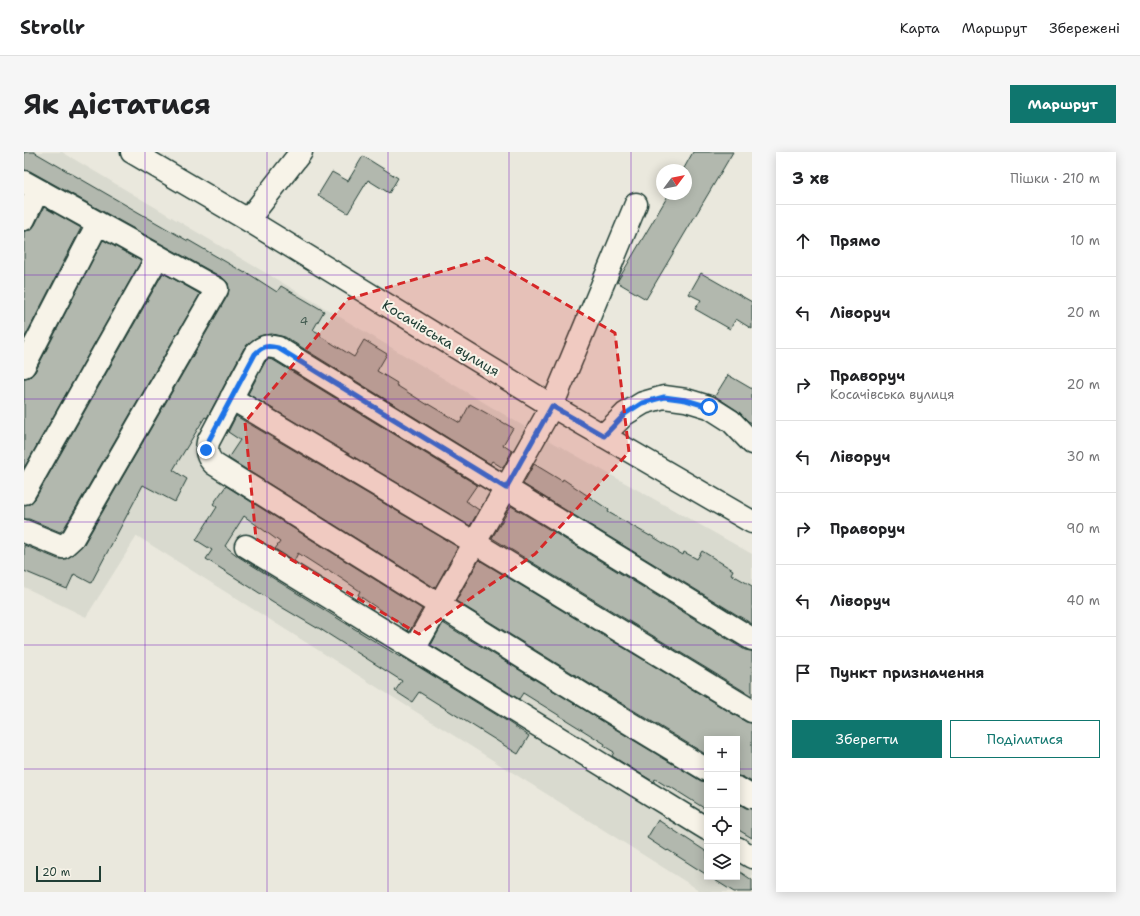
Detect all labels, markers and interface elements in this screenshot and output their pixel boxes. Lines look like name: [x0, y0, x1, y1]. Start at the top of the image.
text: Strollr: [20, 15, 85, 40]
text: Карта: [900, 19, 940, 37]
text: Маршрут: [962, 19, 1027, 37]
text: Збережені: [1049, 19, 1120, 37]
text: Як дістатися: [24, 85, 211, 123]
button: Маршрут: [1010, 85, 1116, 123]
north arrow: [656, 164, 692, 200]
text: 3 хв: [792, 167, 829, 189]
text: Пішки · 210 m: [1010, 170, 1100, 187]
icon: ahead: [792, 230, 814, 252]
text: Прямо: [830, 231, 880, 251]
text: 10 m: [1070, 232, 1100, 249]
street label: Косачівська вулиця: [379, 296, 503, 380]
icon: left: [792, 302, 814, 324]
text: Ліворуч: [830, 303, 890, 323]
text: 20 m: [1067, 304, 1100, 321]
house number: 4: [300, 313, 308, 329]
text: Праворуч: [830, 366, 905, 386]
icon: right: [792, 374, 814, 396]
text: 20 m: [1067, 376, 1100, 393]
text: Косачівська вулиця: [830, 386, 954, 403]
route start: [700, 398, 718, 416]
route end: [197, 441, 215, 459]
icon: left: [792, 446, 814, 468]
text: Ліворуч: [830, 447, 890, 467]
text: 30 m: [1066, 448, 1100, 465]
icon: right: [792, 518, 814, 540]
text: Праворуч: [830, 519, 905, 539]
text: 90 m: [1066, 520, 1100, 537]
icon: left: [792, 590, 814, 612]
text: Ліворуч: [830, 591, 890, 611]
text: 40 m: [1066, 592, 1100, 609]
icon: arrive: [792, 662, 814, 684]
text: Пункт призначення: [830, 663, 985, 683]
button: Зберегти: [792, 720, 942, 758]
button: Поділитися: [950, 720, 1100, 758]
map controls: [704, 736, 740, 880]
button: +: [704, 736, 740, 772]
button: −: [704, 772, 740, 808]
button: locate: [704, 808, 740, 844]
button: layers: [704, 844, 740, 880]
scale bar: [36, 864, 101, 883]
text: 20 m: [42, 865, 70, 880]

